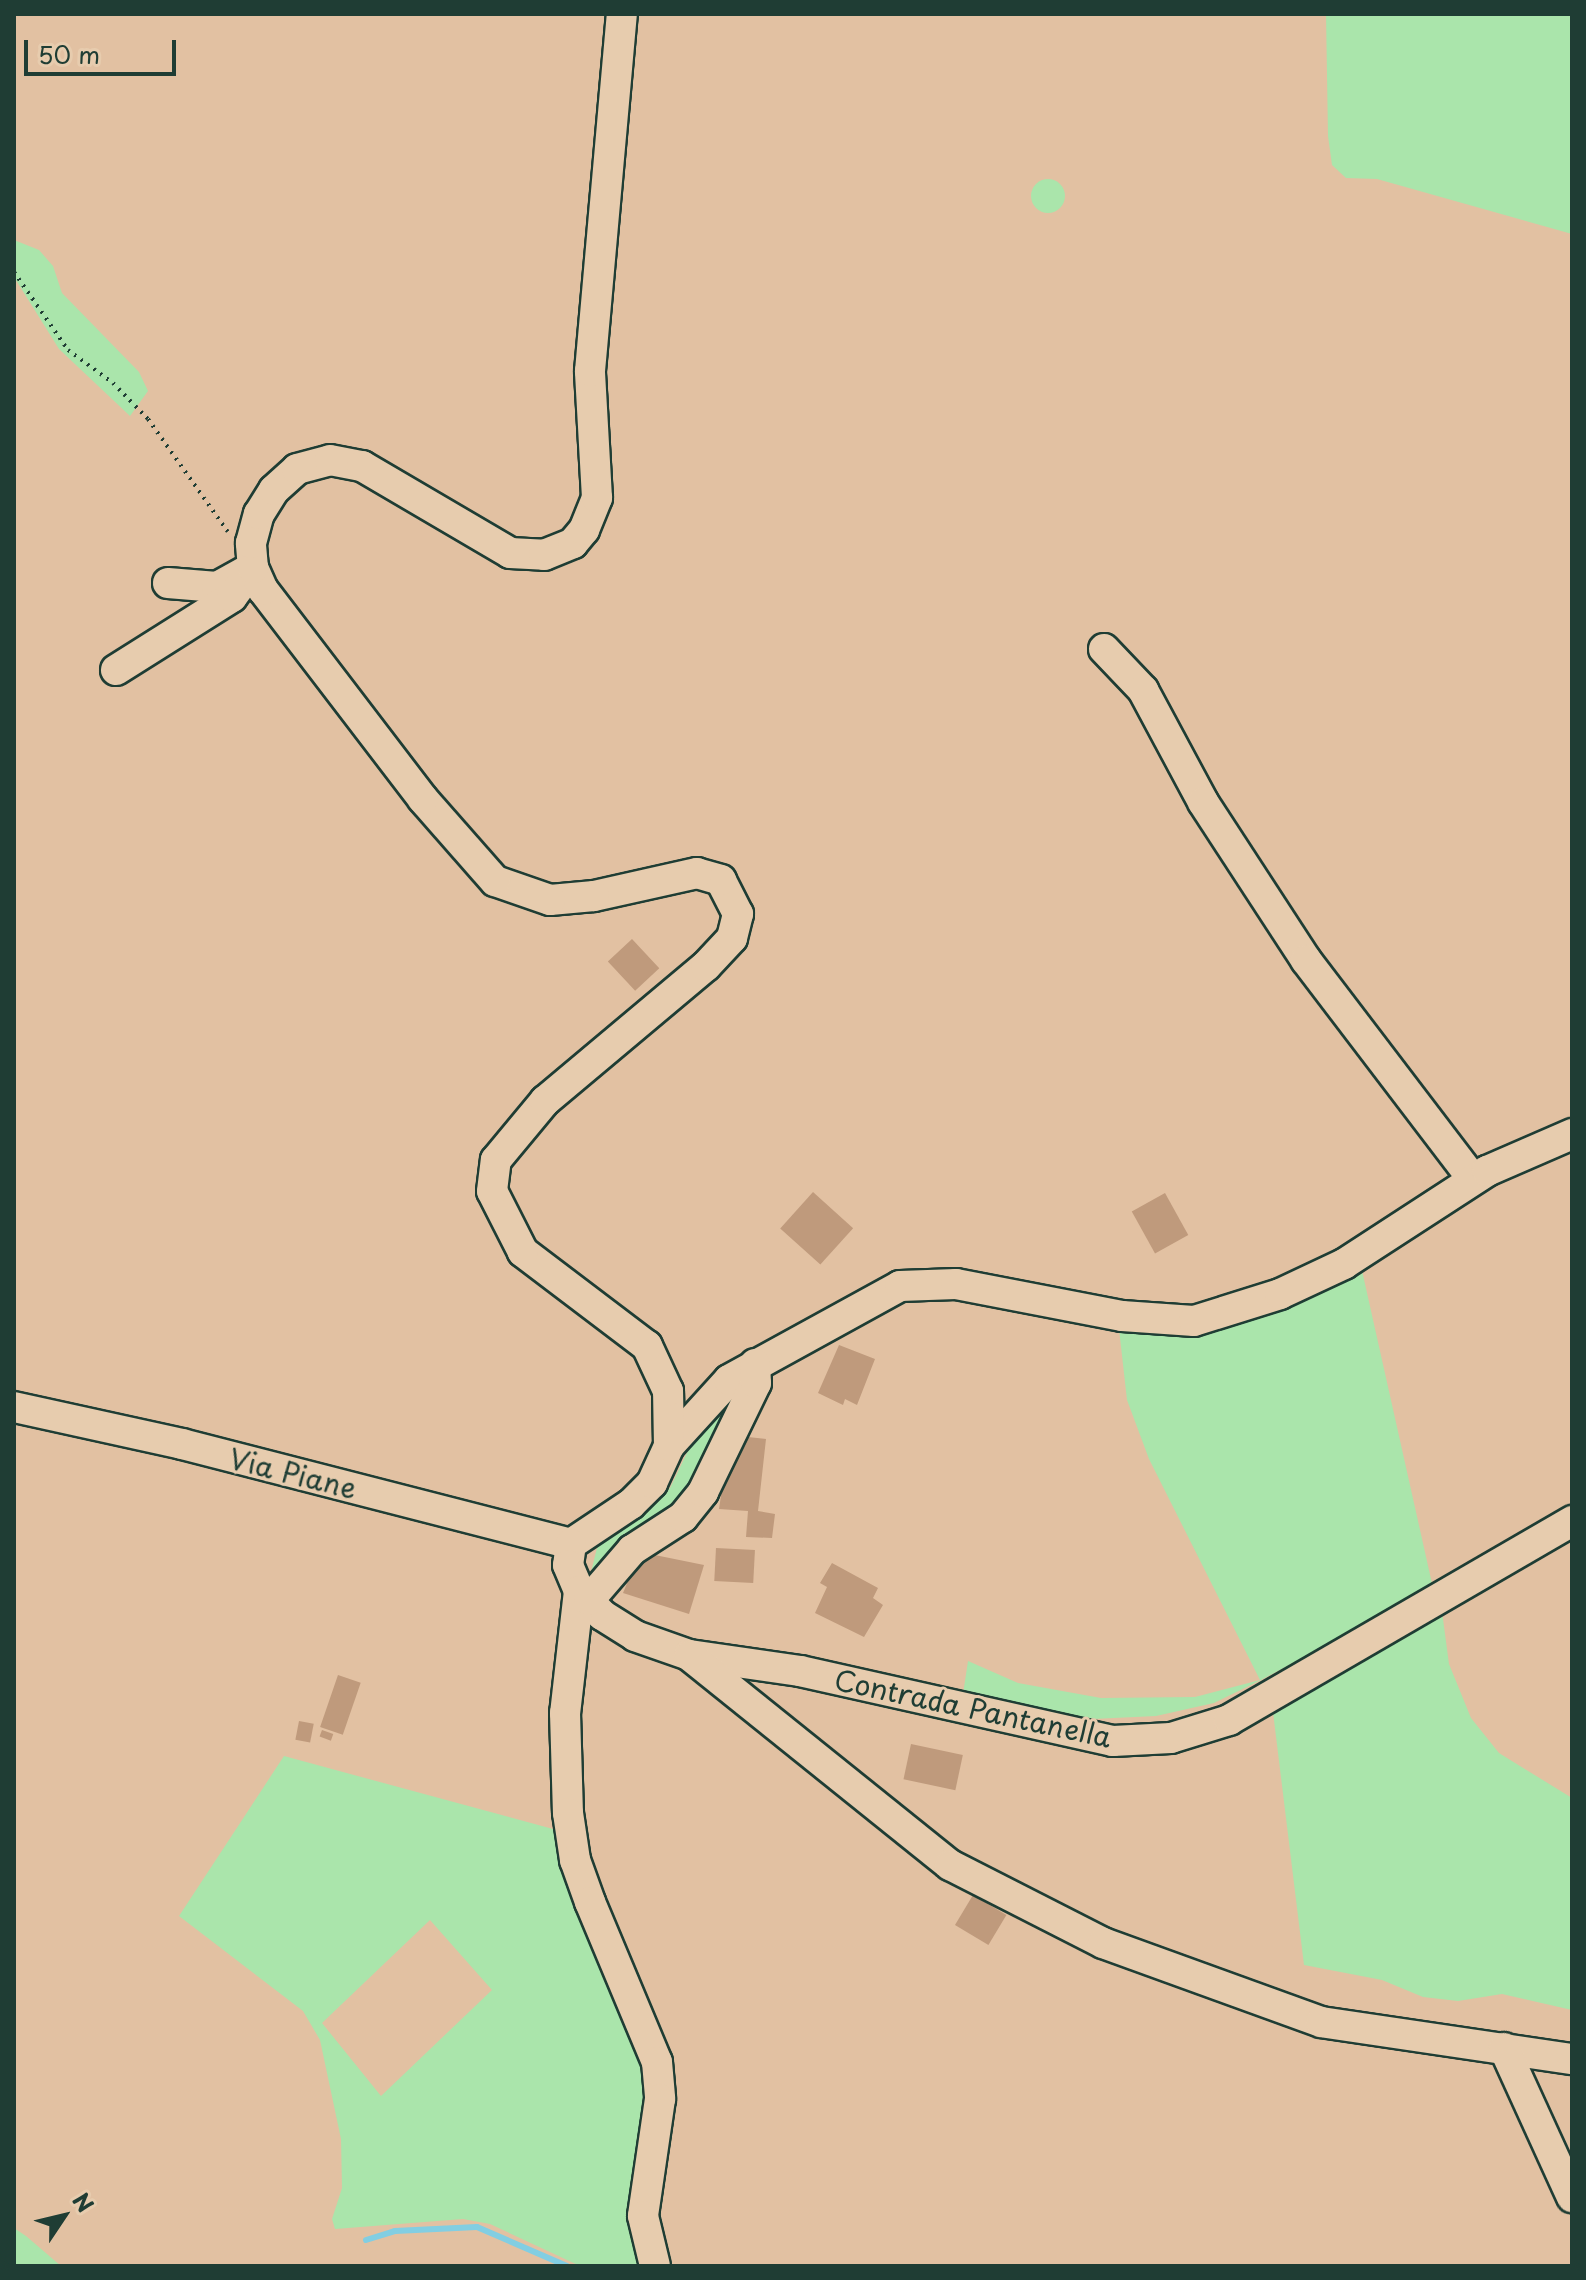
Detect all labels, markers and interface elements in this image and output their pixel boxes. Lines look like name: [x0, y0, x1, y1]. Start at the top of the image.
scale bar: [28, 24, 180, 74]
text: 50 m: [38, 36, 100, 72]
street label: Via Piane: [227, 1441, 359, 1505]
street label: Contrada Pantanella: [832, 1662, 1114, 1754]
north arrow: [24, 2176, 104, 2256]
text: N: [66, 2185, 103, 2219]

